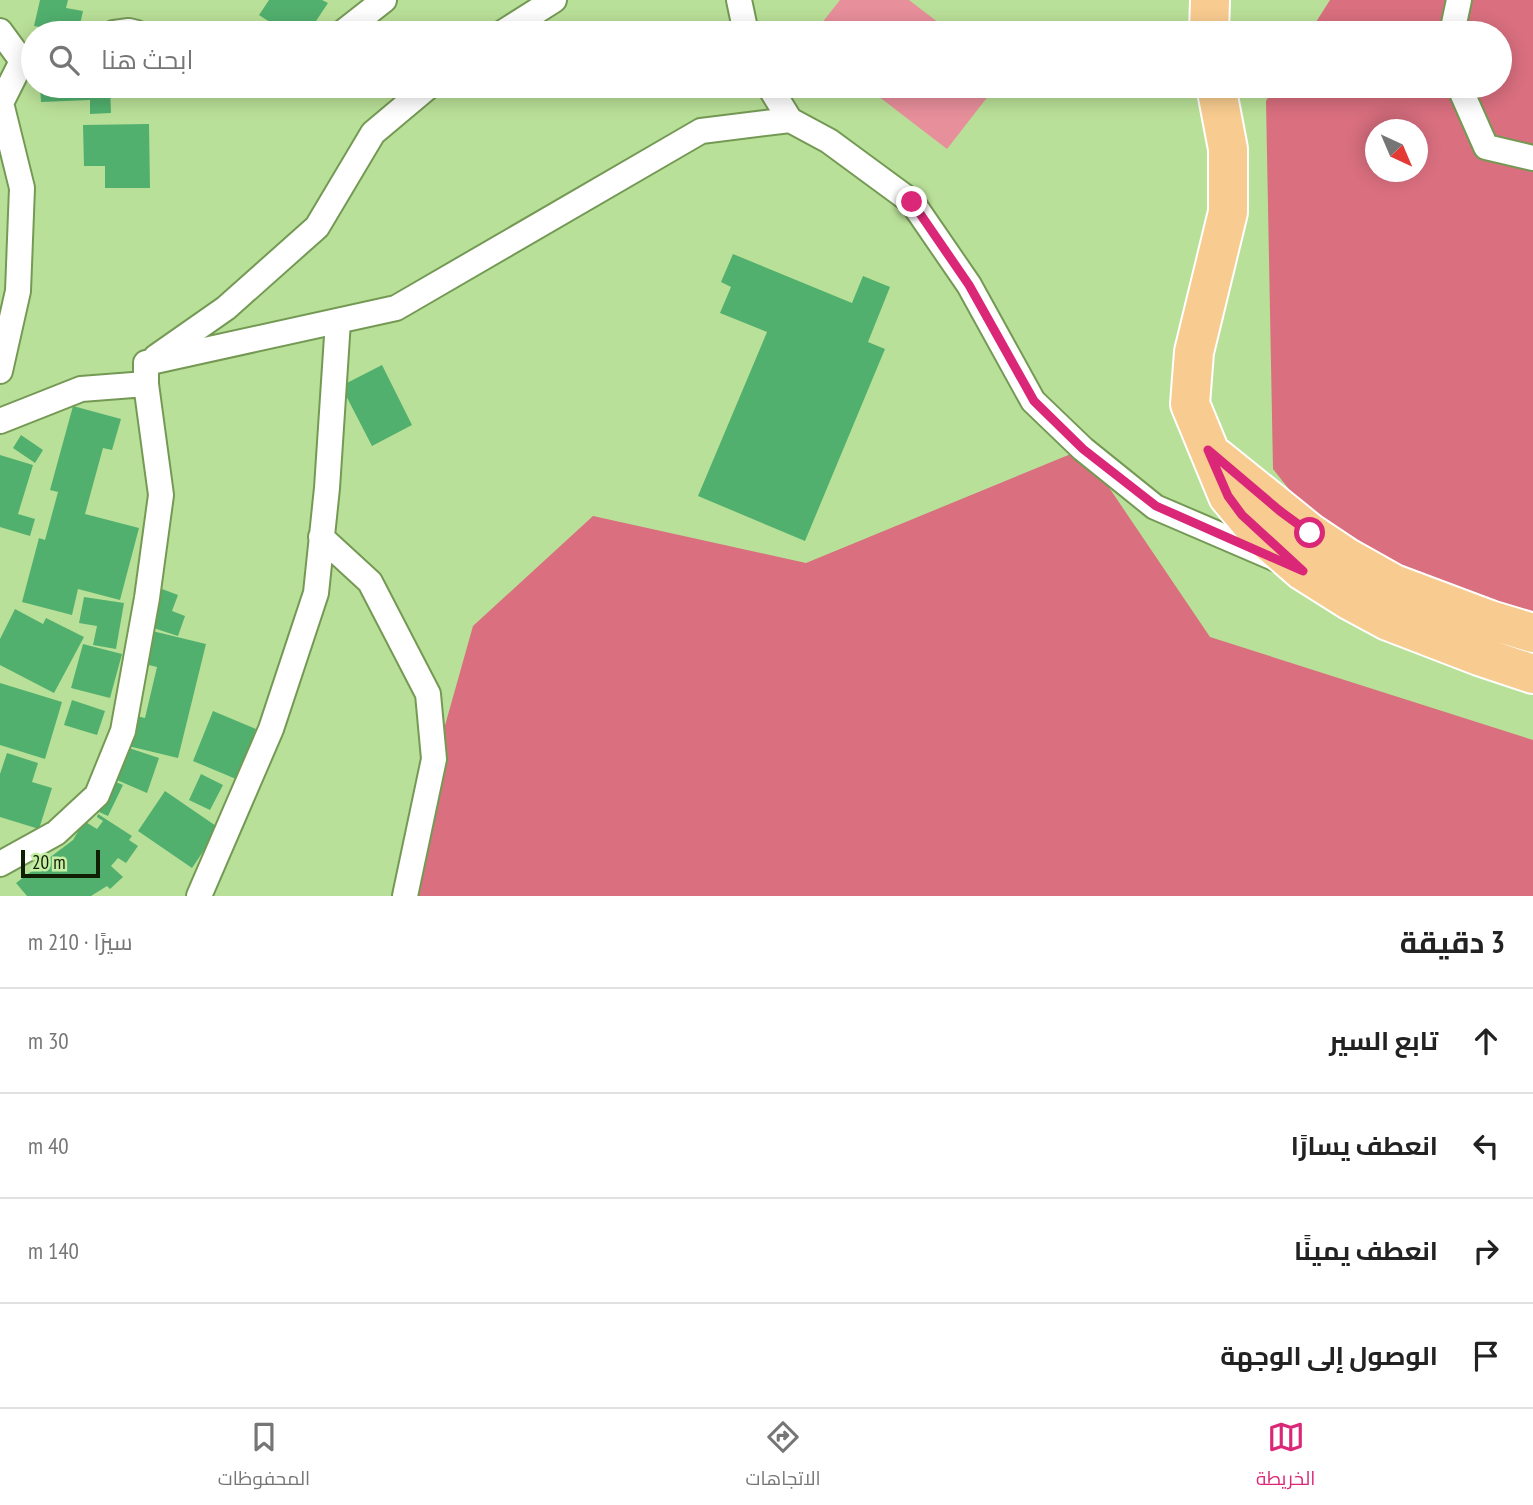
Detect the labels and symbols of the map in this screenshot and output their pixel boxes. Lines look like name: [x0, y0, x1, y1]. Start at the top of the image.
north arrow: [1365, 119, 1428, 182]
route end: [896, 186, 927, 217]
route start: [1294, 517, 1325, 548]
scale bar: [21, 847, 100, 879]

